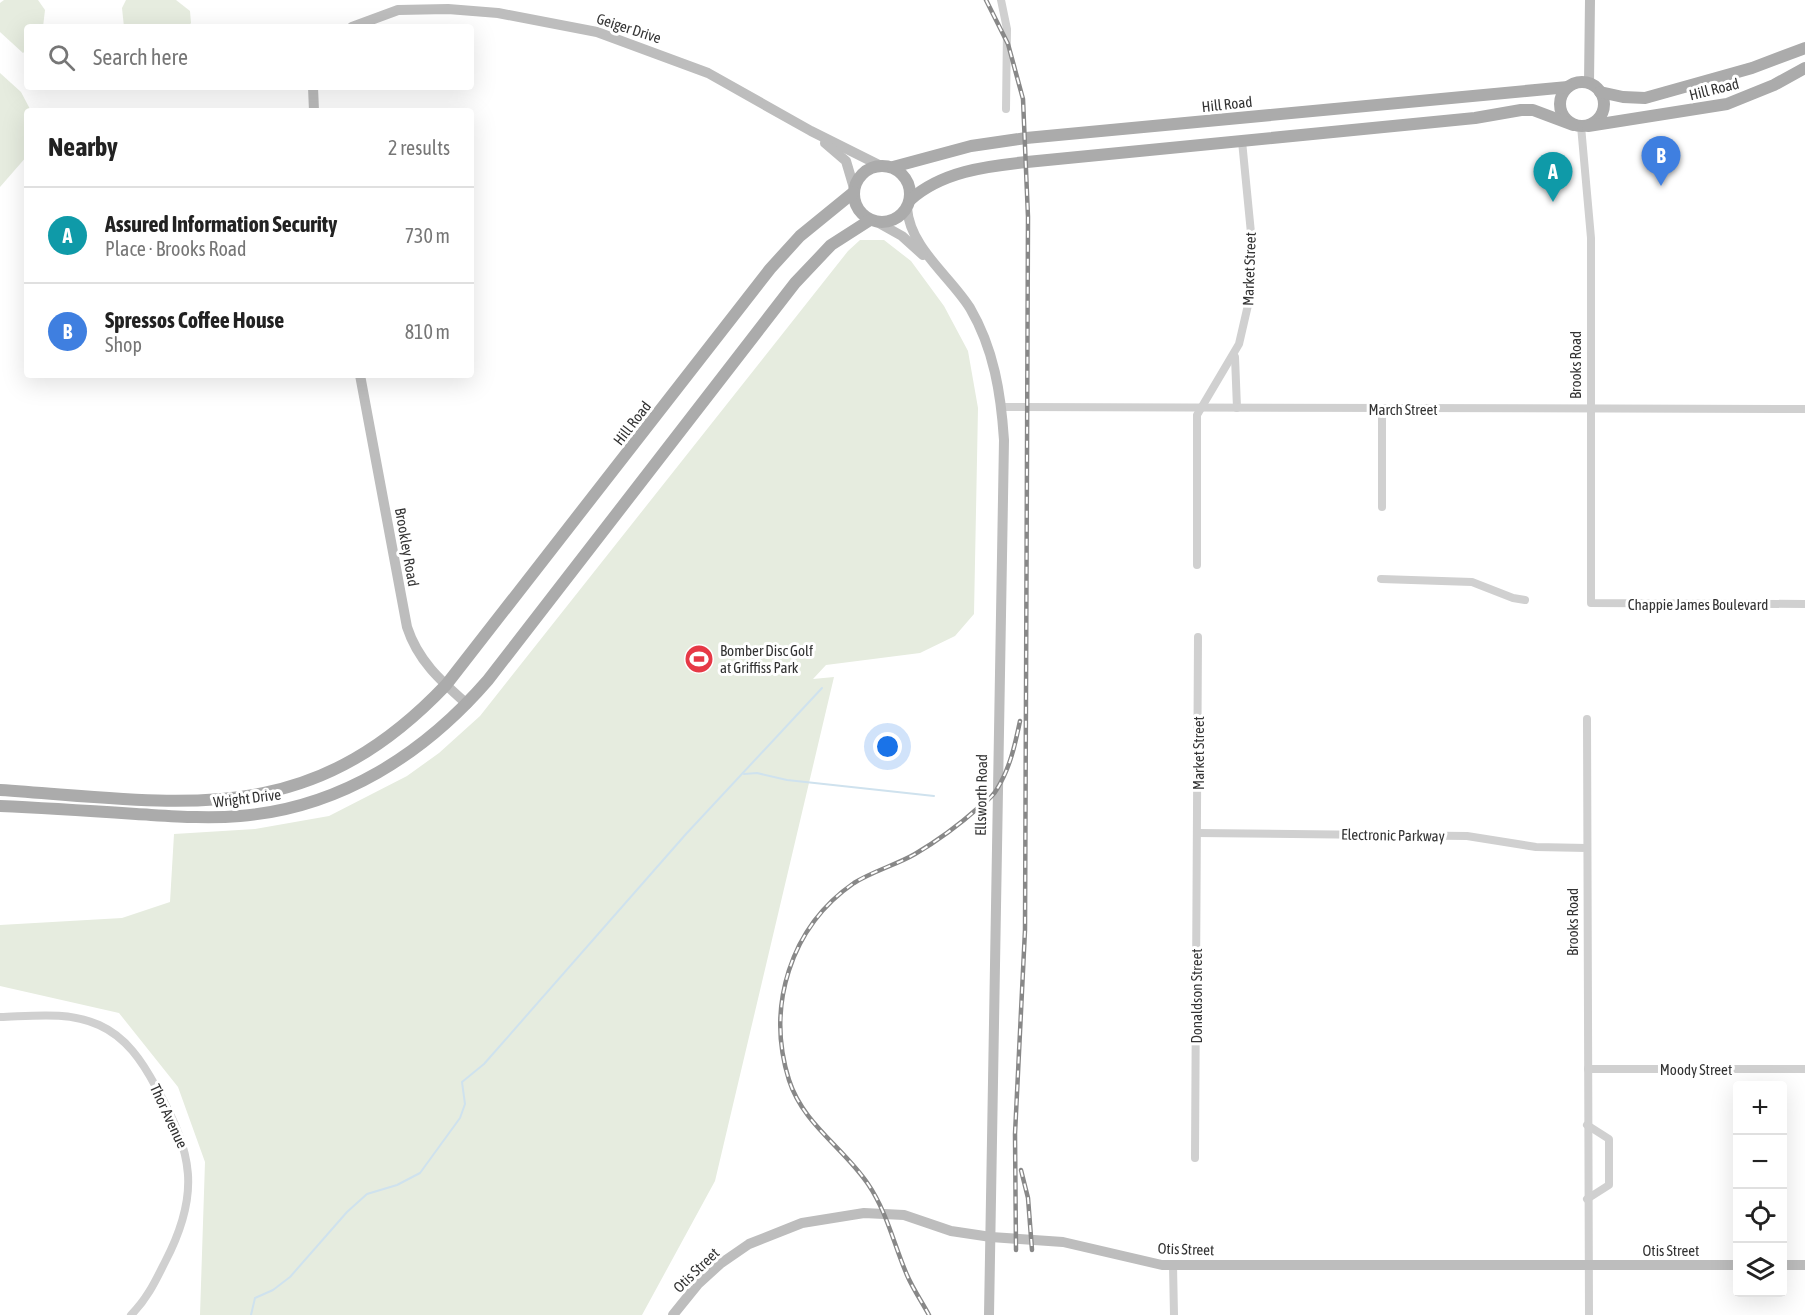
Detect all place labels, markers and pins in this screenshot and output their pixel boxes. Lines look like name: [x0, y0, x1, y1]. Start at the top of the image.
pin: B: [1642, 136, 1680, 186]
pin: A: [1534, 152, 1572, 202]
place label: Bomber Disc Golf at Griffiss Park: [720, 642, 813, 676]
sports icon: Bomber Disc Golf at Griffiss Park: [683, 643, 715, 675]

